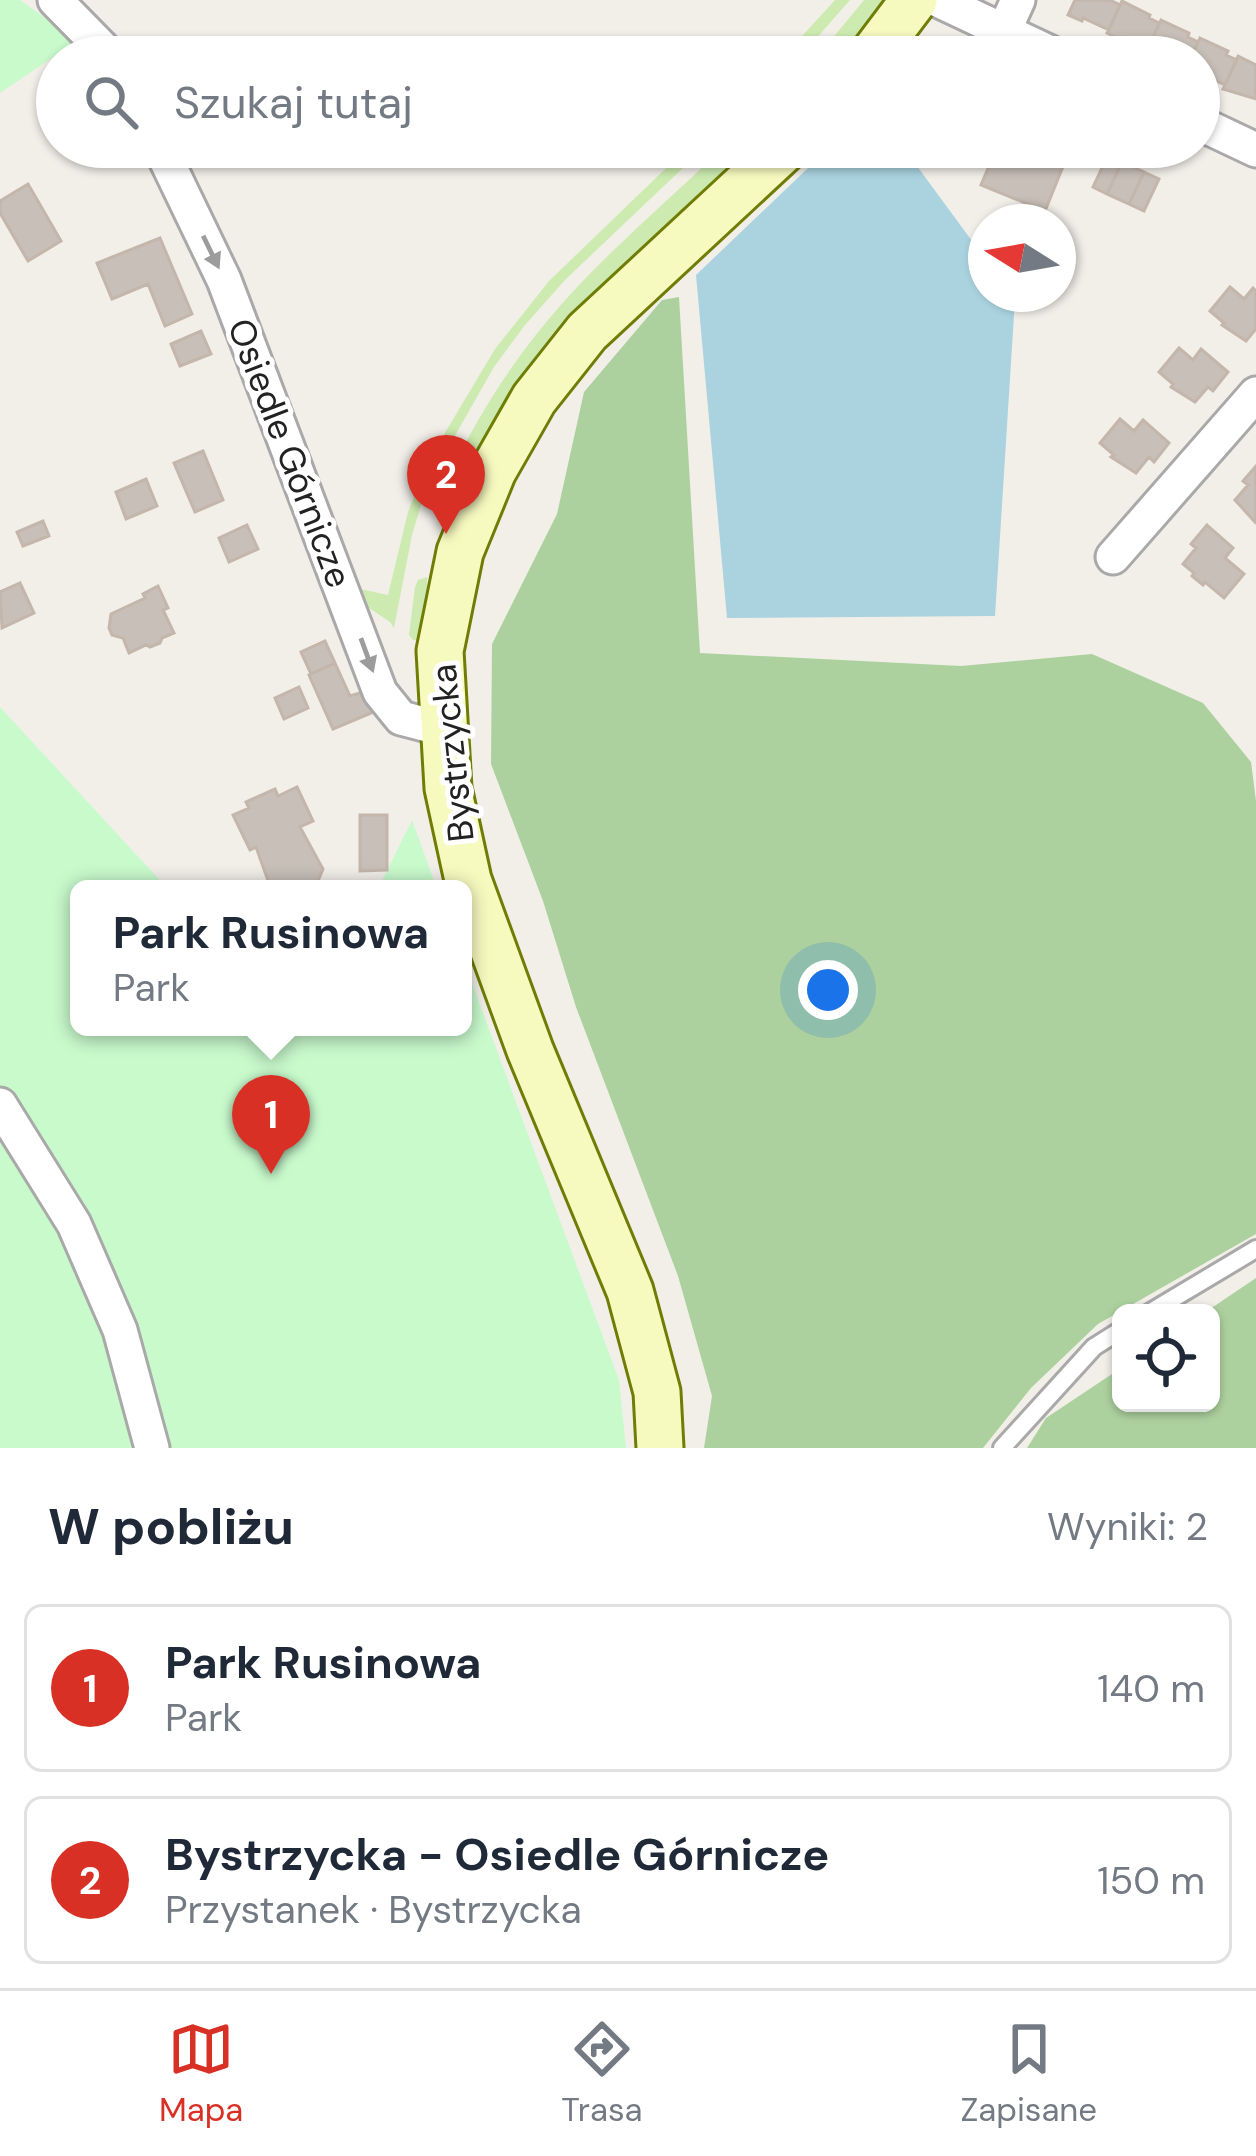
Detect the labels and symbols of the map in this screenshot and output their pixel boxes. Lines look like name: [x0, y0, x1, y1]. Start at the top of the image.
north arrow: [968, 204, 1076, 312]
one-way arrow: [201, 235, 221, 270]
street label: Osiedle Górnicze: [217, 312, 363, 594]
pin: 2: [407, 435, 485, 534]
one-way arrow: [359, 637, 377, 673]
street label: Bystrzycka: [419, 662, 485, 844]
your location: [798, 960, 858, 1020]
pin: 1: [232, 1075, 310, 1174]

